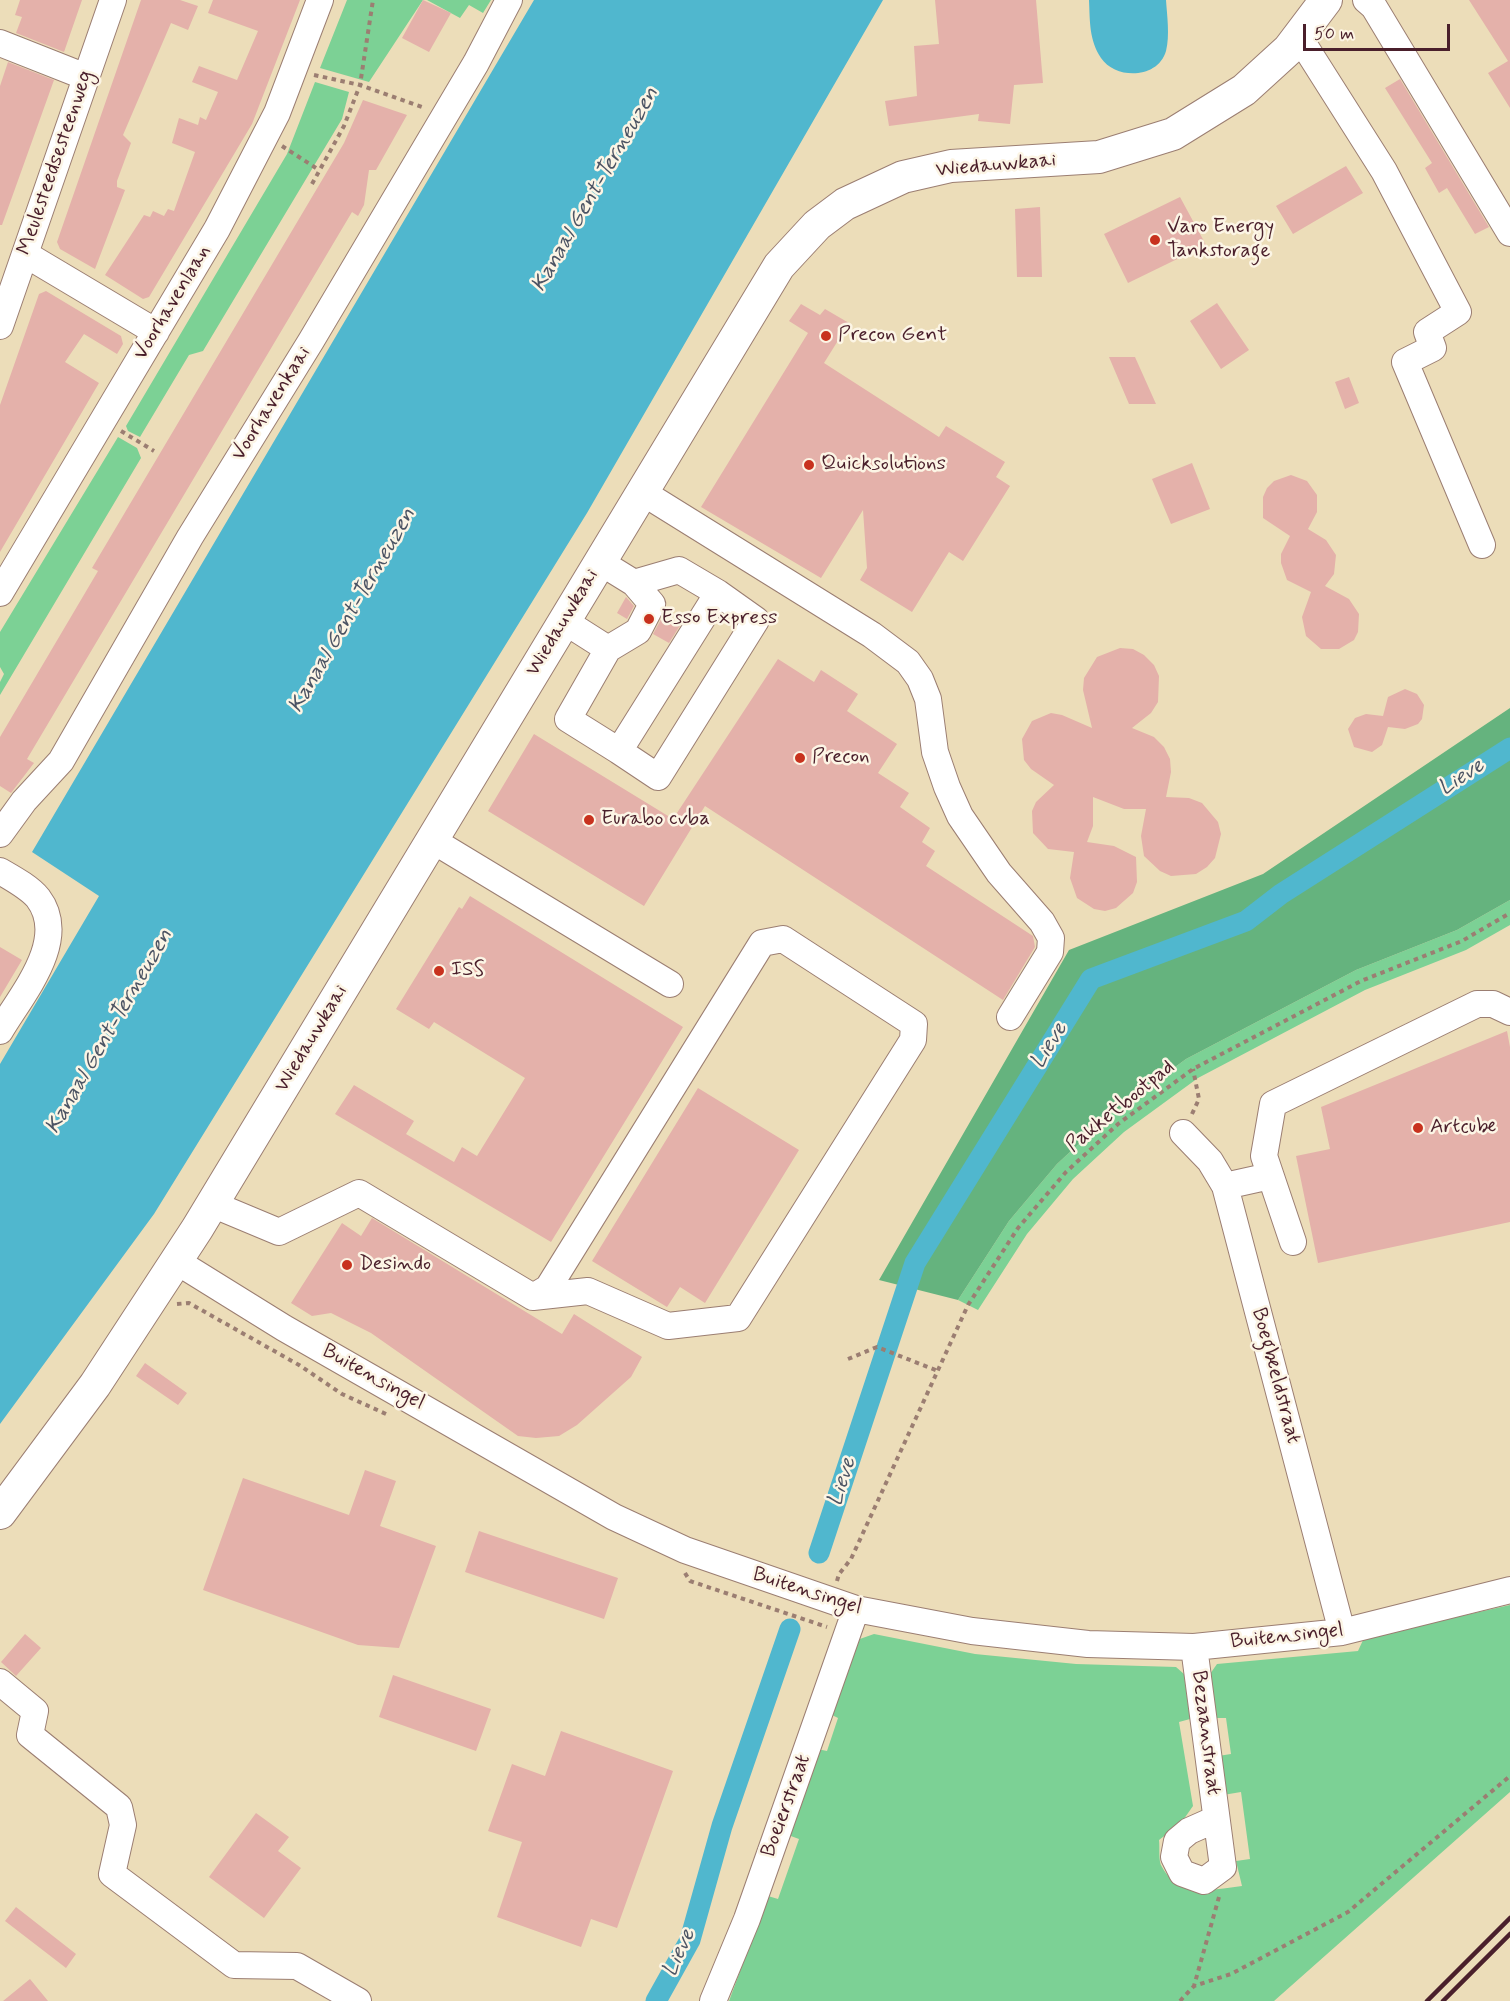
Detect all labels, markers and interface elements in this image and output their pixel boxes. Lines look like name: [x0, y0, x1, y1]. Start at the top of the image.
scale bar: [1306, 12, 1453, 50]
text: 50 m: [1314, 22, 1354, 46]
street label: Meulesteedsesteenweg: [13, 67, 99, 259]
water label: Kanaal Gent-Terneuzen: [527, 83, 665, 297]
street label: Wiedauwkaai: [935, 148, 1057, 184]
place label: Varo Energy Tankstorage: [1167, 215, 1274, 265]
marker: Varo Energy Tankstorage: [1148, 233, 1162, 247]
street label: Voorhavenlaan: [129, 241, 217, 365]
place label: Precon Gent: [838, 323, 947, 349]
marker: Precon Gent: [819, 329, 833, 343]
street label: Voorhavenkaai: [227, 342, 317, 466]
place label: Quicksolutions: [821, 452, 946, 478]
marker: Quicksolutions: [802, 458, 816, 472]
water label: Kanaal Gent-Terneuzen: [284, 504, 422, 718]
street label: Wiedauwkaai: [521, 565, 605, 681]
place label: Esso Express: [661, 606, 777, 632]
marker: Esso Express: [642, 612, 656, 626]
place label: Precon: [812, 745, 870, 771]
marker: Precon: [793, 751, 807, 765]
water label: Lieve: [1434, 753, 1490, 803]
place label: Eurabo cvba: [601, 807, 710, 833]
marker: Eurabo cvba: [582, 813, 596, 827]
water label: Kanaal Gent-Terneuzen: [41, 925, 179, 1139]
place label: ISS: [451, 958, 484, 984]
marker: ISS: [432, 964, 446, 978]
street label: Wiedauwkaai: [270, 981, 354, 1097]
water label: Lieve: [1026, 1018, 1074, 1074]
street label: Pakketbootpad: [1062, 1055, 1180, 1159]
place label: Artcube: [1430, 1115, 1496, 1141]
marker: Artcube: [1411, 1121, 1425, 1135]
place label: Desindo: [359, 1252, 431, 1278]
marker: Desindo: [340, 1258, 354, 1272]
street label: Boegbeeldstraat: [1245, 1305, 1305, 1447]
street label: Buitensingel: [317, 1339, 429, 1417]
water label: Lieve: [823, 1454, 863, 1510]
street label: Buitensingel: [749, 1562, 865, 1622]
street label: Buitensingel: [1229, 1619, 1345, 1655]
street label: Bezaanstraat: [1185, 1669, 1225, 1797]
street label: Boeierstraat: [757, 1751, 817, 1861]
water label: Lieve: [658, 1925, 702, 1981]

